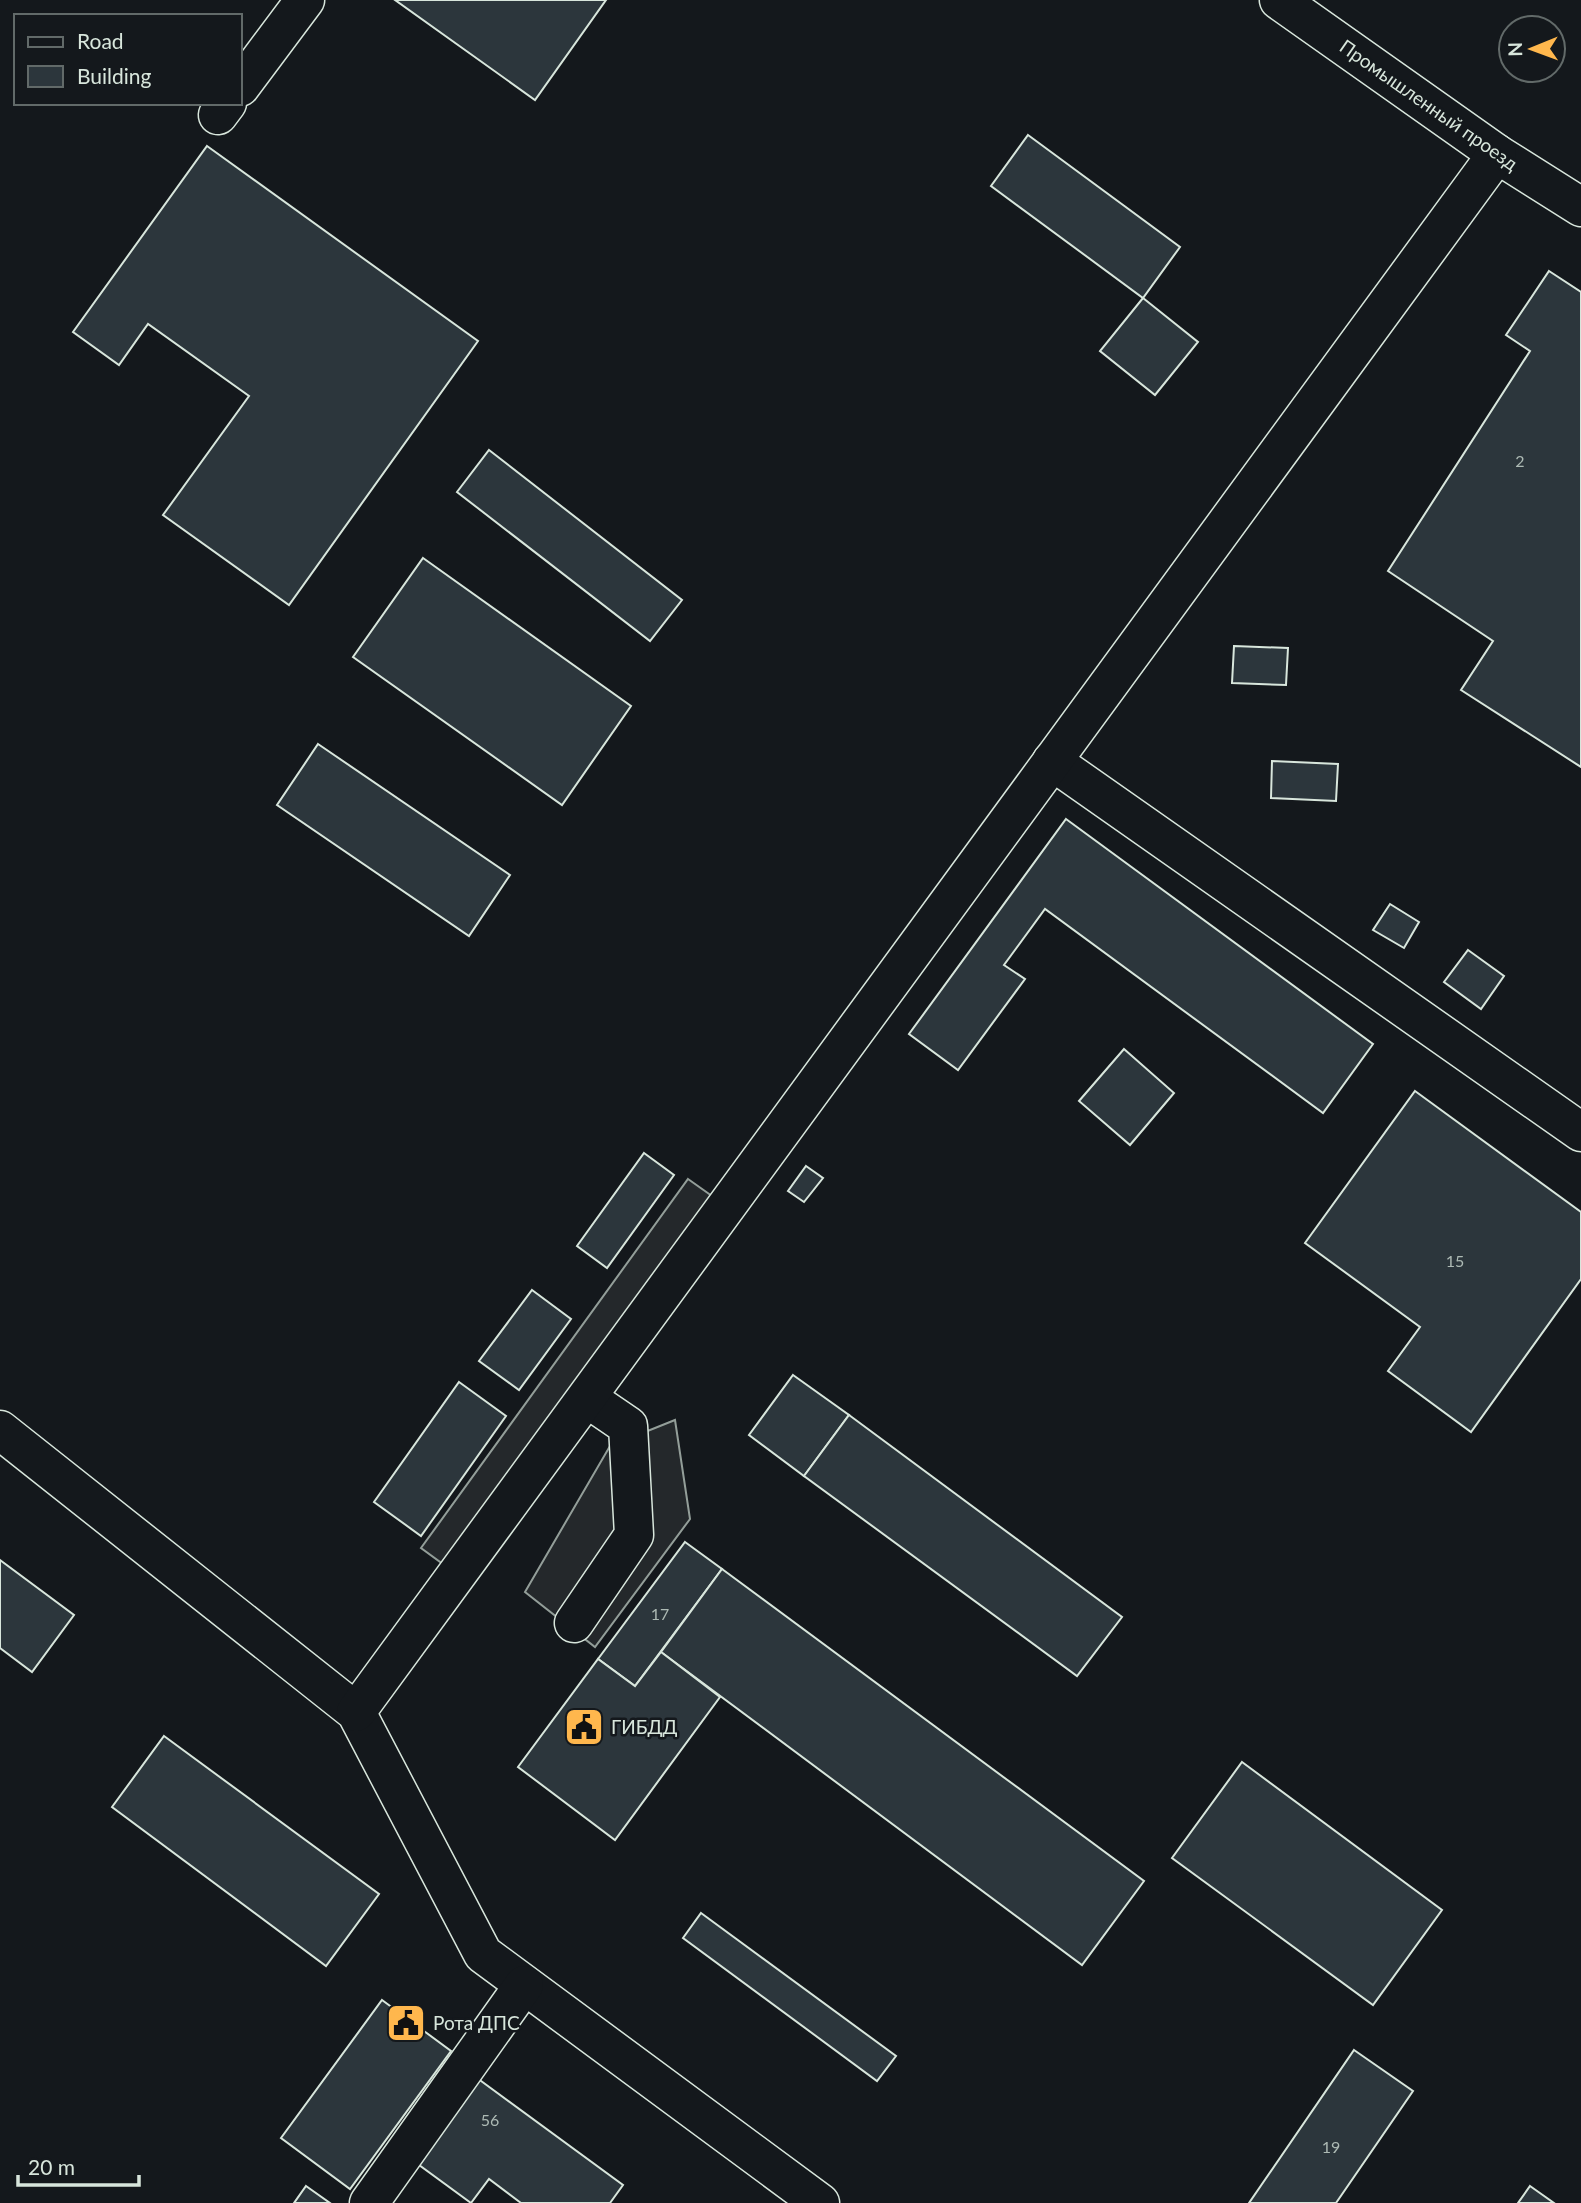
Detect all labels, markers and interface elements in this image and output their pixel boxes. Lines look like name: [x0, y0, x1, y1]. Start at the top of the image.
legend: [14, 14, 242, 105]
north arrow: [1497, 14, 1567, 84]
text: Road: [77, 28, 124, 53]
street label: Промышленный проезд: [1336, 34, 1523, 175]
text: N: [1503, 42, 1526, 57]
text: Building: [77, 63, 152, 88]
house number: 2: [1515, 451, 1525, 470]
house number: 15: [1446, 1251, 1464, 1270]
house number: 17: [651, 1604, 669, 1623]
public building icon: ГИБДД: [563, 1706, 605, 1748]
place label: ГИБДД: [611, 1715, 677, 1738]
public building icon: Рота ДПС: [385, 2002, 427, 2044]
place label: Рота ДПС: [433, 2011, 520, 2034]
house number: 56: [481, 2110, 499, 2129]
house number: 19: [1322, 2137, 1340, 2156]
scale bar: [18, 2144, 138, 2188]
text: 20 m: [28, 2154, 75, 2179]

